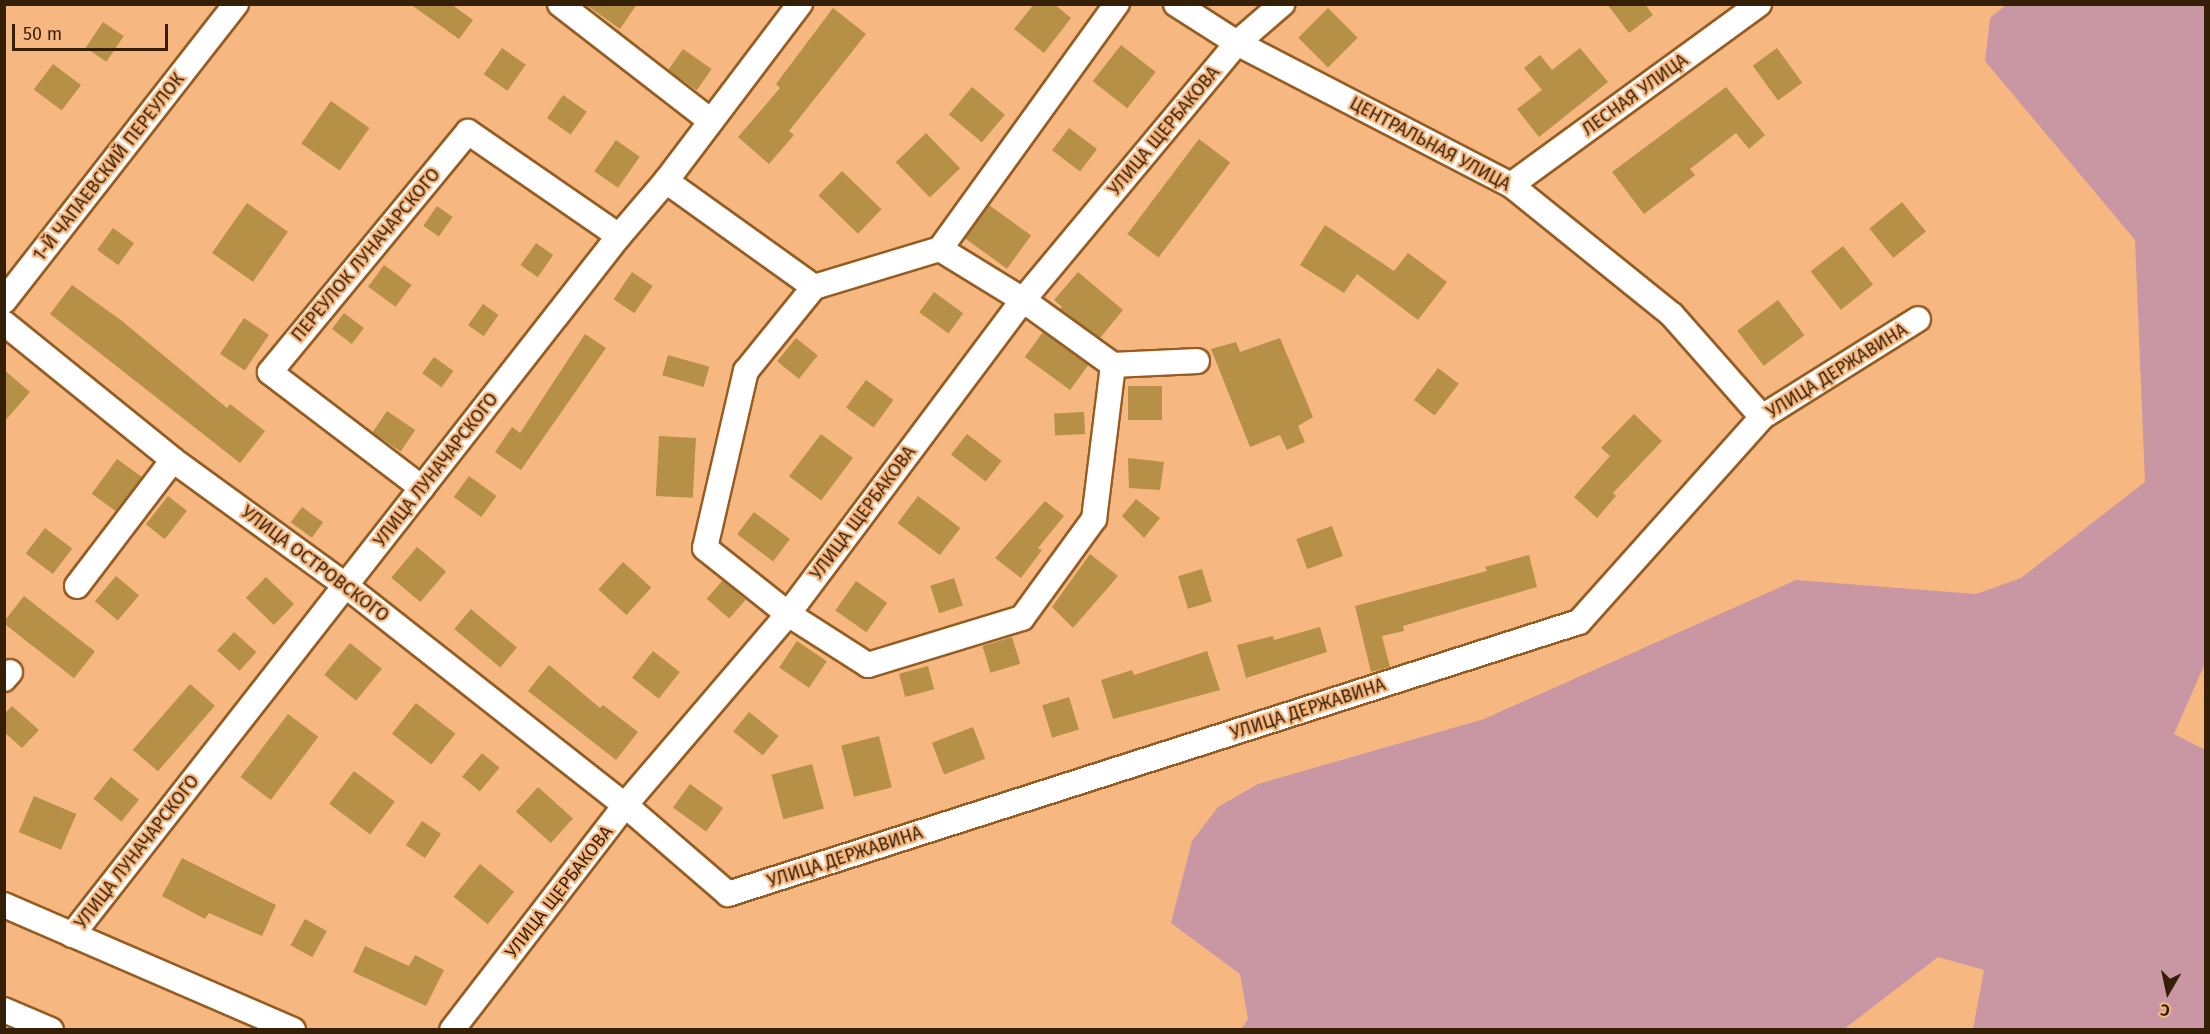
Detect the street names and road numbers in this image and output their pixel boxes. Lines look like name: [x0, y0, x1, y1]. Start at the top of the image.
street label: ЛЕСНАЯ УЛИЦА: [1578, 49, 1692, 141]
street label: УЛИЦА ЩЕРБАКОВА: [1104, 62, 1224, 200]
street label: 1-Й ЧАПАЕВСКИЙ ПЕРЕУЛОК: [29, 69, 189, 265]
street label: ЦЕНТРАЛЬНАЯ УЛИЦА: [1346, 92, 1514, 196]
street label: ПЕРЕУЛОК ЛУНАЧАРСКОГО: [287, 164, 445, 346]
street label: УЛИЦА ДЕРЖАВИНА: [1763, 319, 1911, 423]
street label: УЛИЦА ЛУНАЧАРСКОГО: [369, 389, 503, 551]
street label: УЛИЦА ЩЕРБАКОВА: [806, 442, 920, 584]
street label: УЛИЦА ОСТРОВСКОГО: [237, 501, 393, 627]
street label: УЛИЦА ДЕРЖАВИНА: [1228, 674, 1388, 744]
street label: УЛИЦА ЛУНАЧАРСКОГО: [70, 771, 204, 933]
street label: УЛИЦА ЩЕРБАКОВА: [501, 822, 617, 962]
street label: УЛИЦА ДЕРЖАВИНА: [765, 822, 925, 892]

